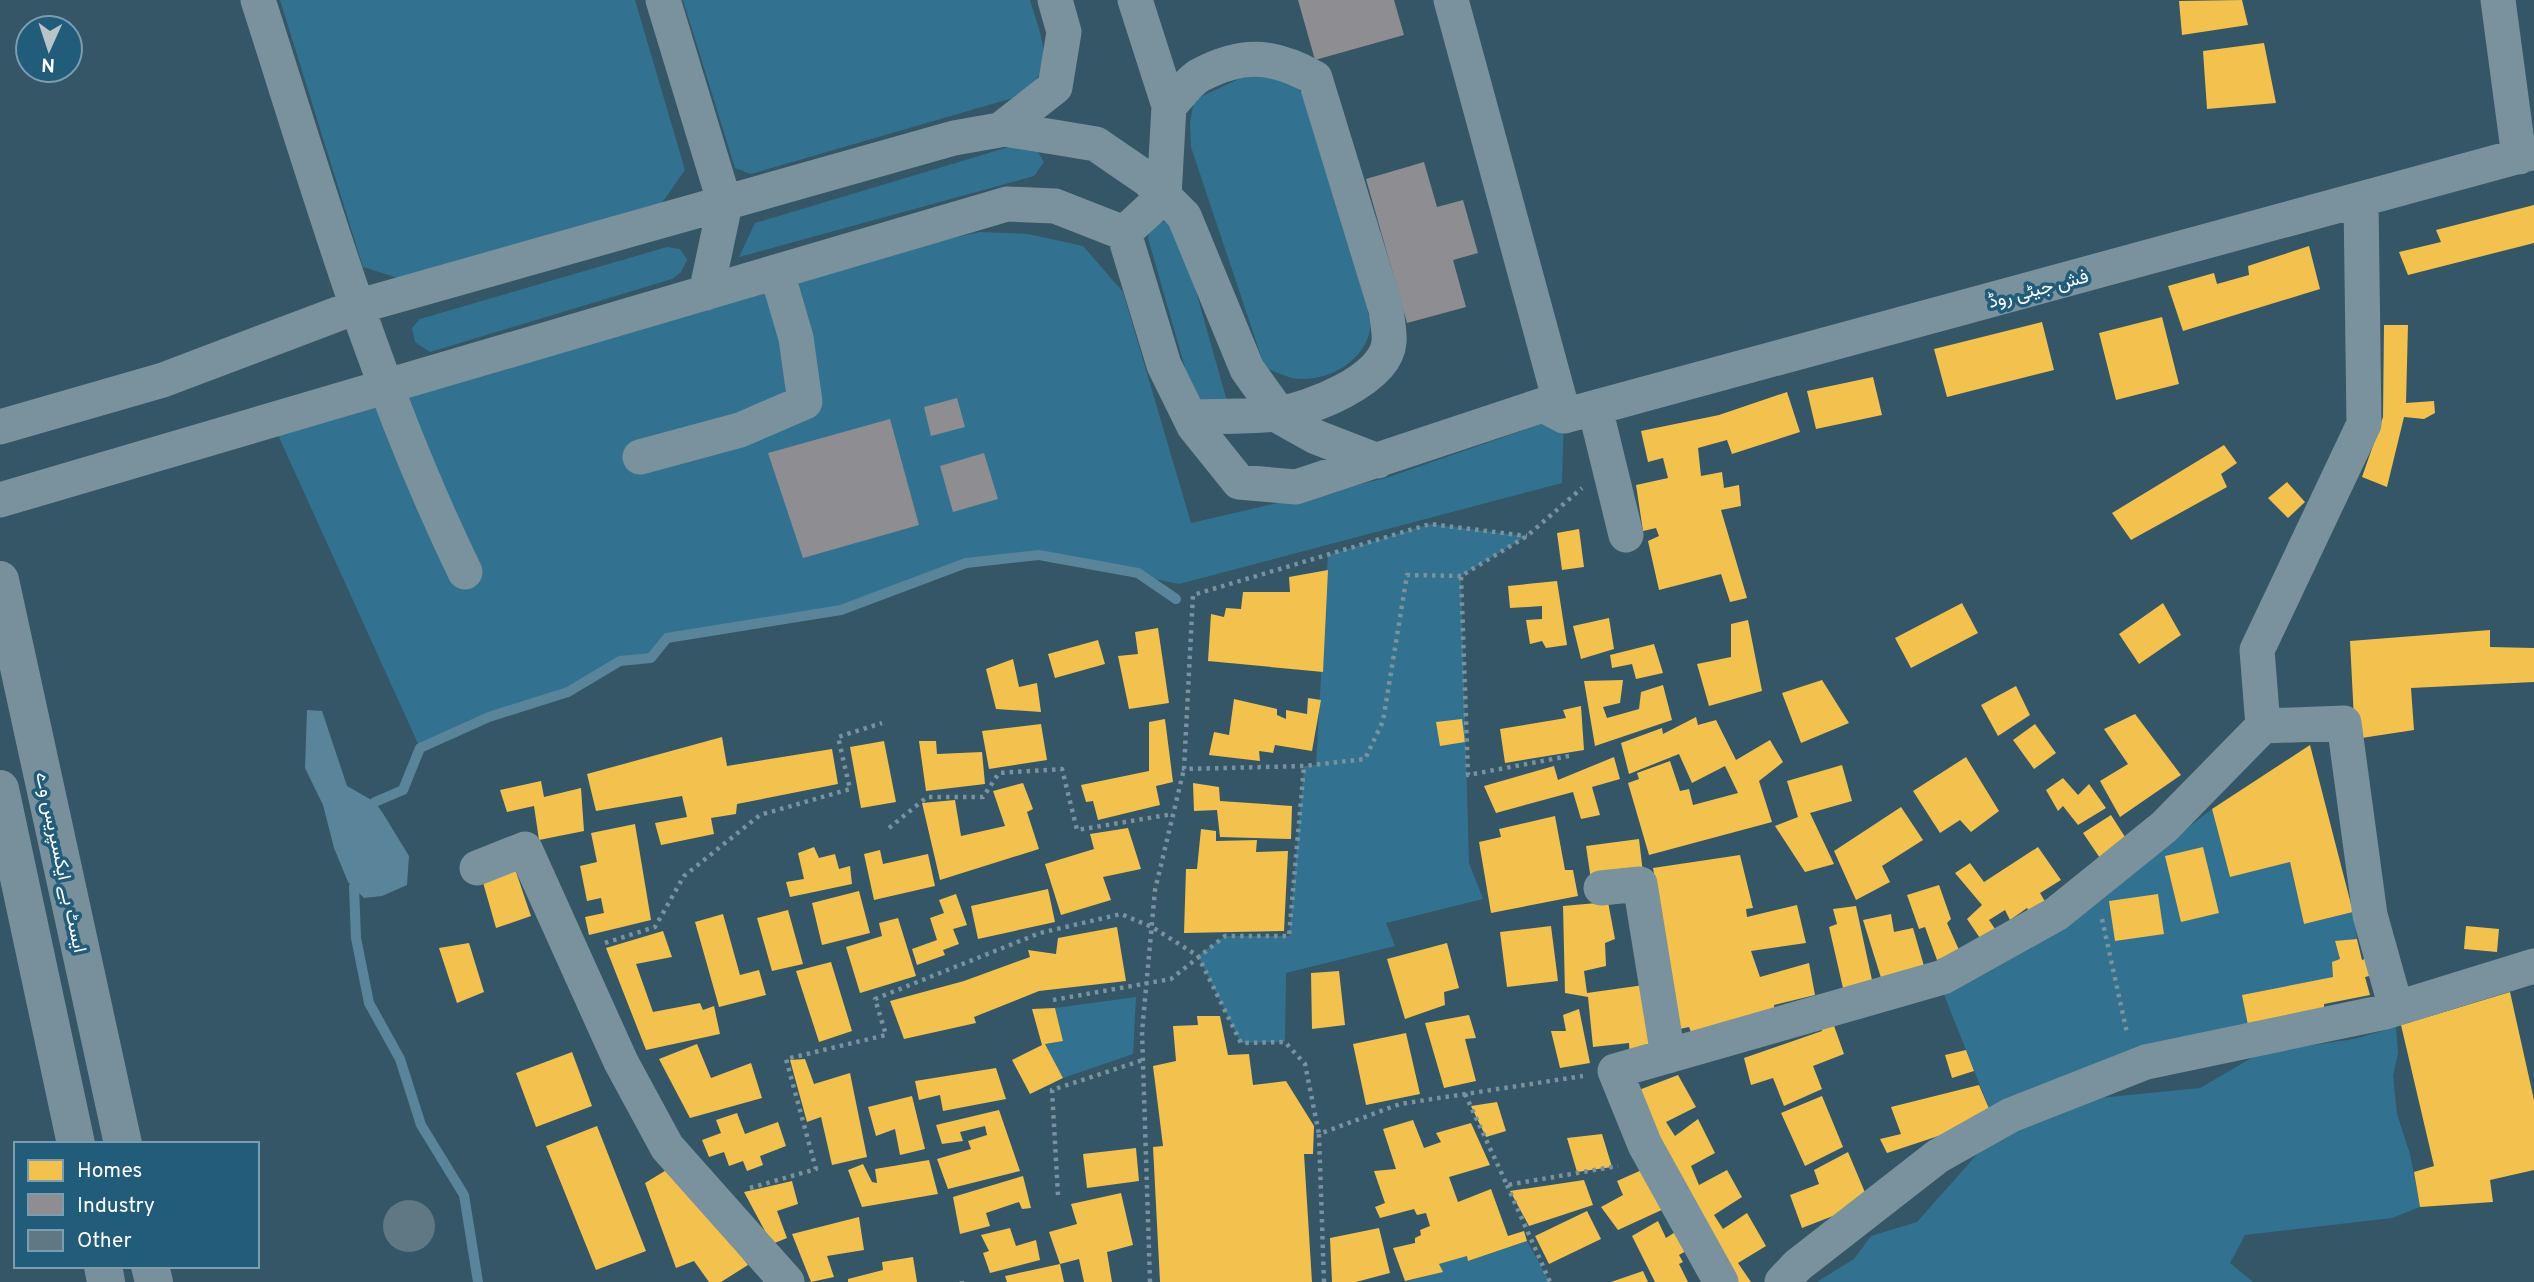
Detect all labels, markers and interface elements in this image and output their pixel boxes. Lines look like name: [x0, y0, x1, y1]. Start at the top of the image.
north arrow: [14, 14, 84, 84]
text: N: [41, 52, 56, 76]
street label: فش جیٹی روڈ: [1986, 265, 2091, 315]
street label: ایسٹ بے ایکسپریس وے: [29, 770, 91, 955]
legend: [14, 1142, 259, 1268]
text: Homes: [77, 1158, 142, 1185]
text: Industry: [77, 1193, 155, 1220]
text: Other: [77, 1228, 132, 1255]

